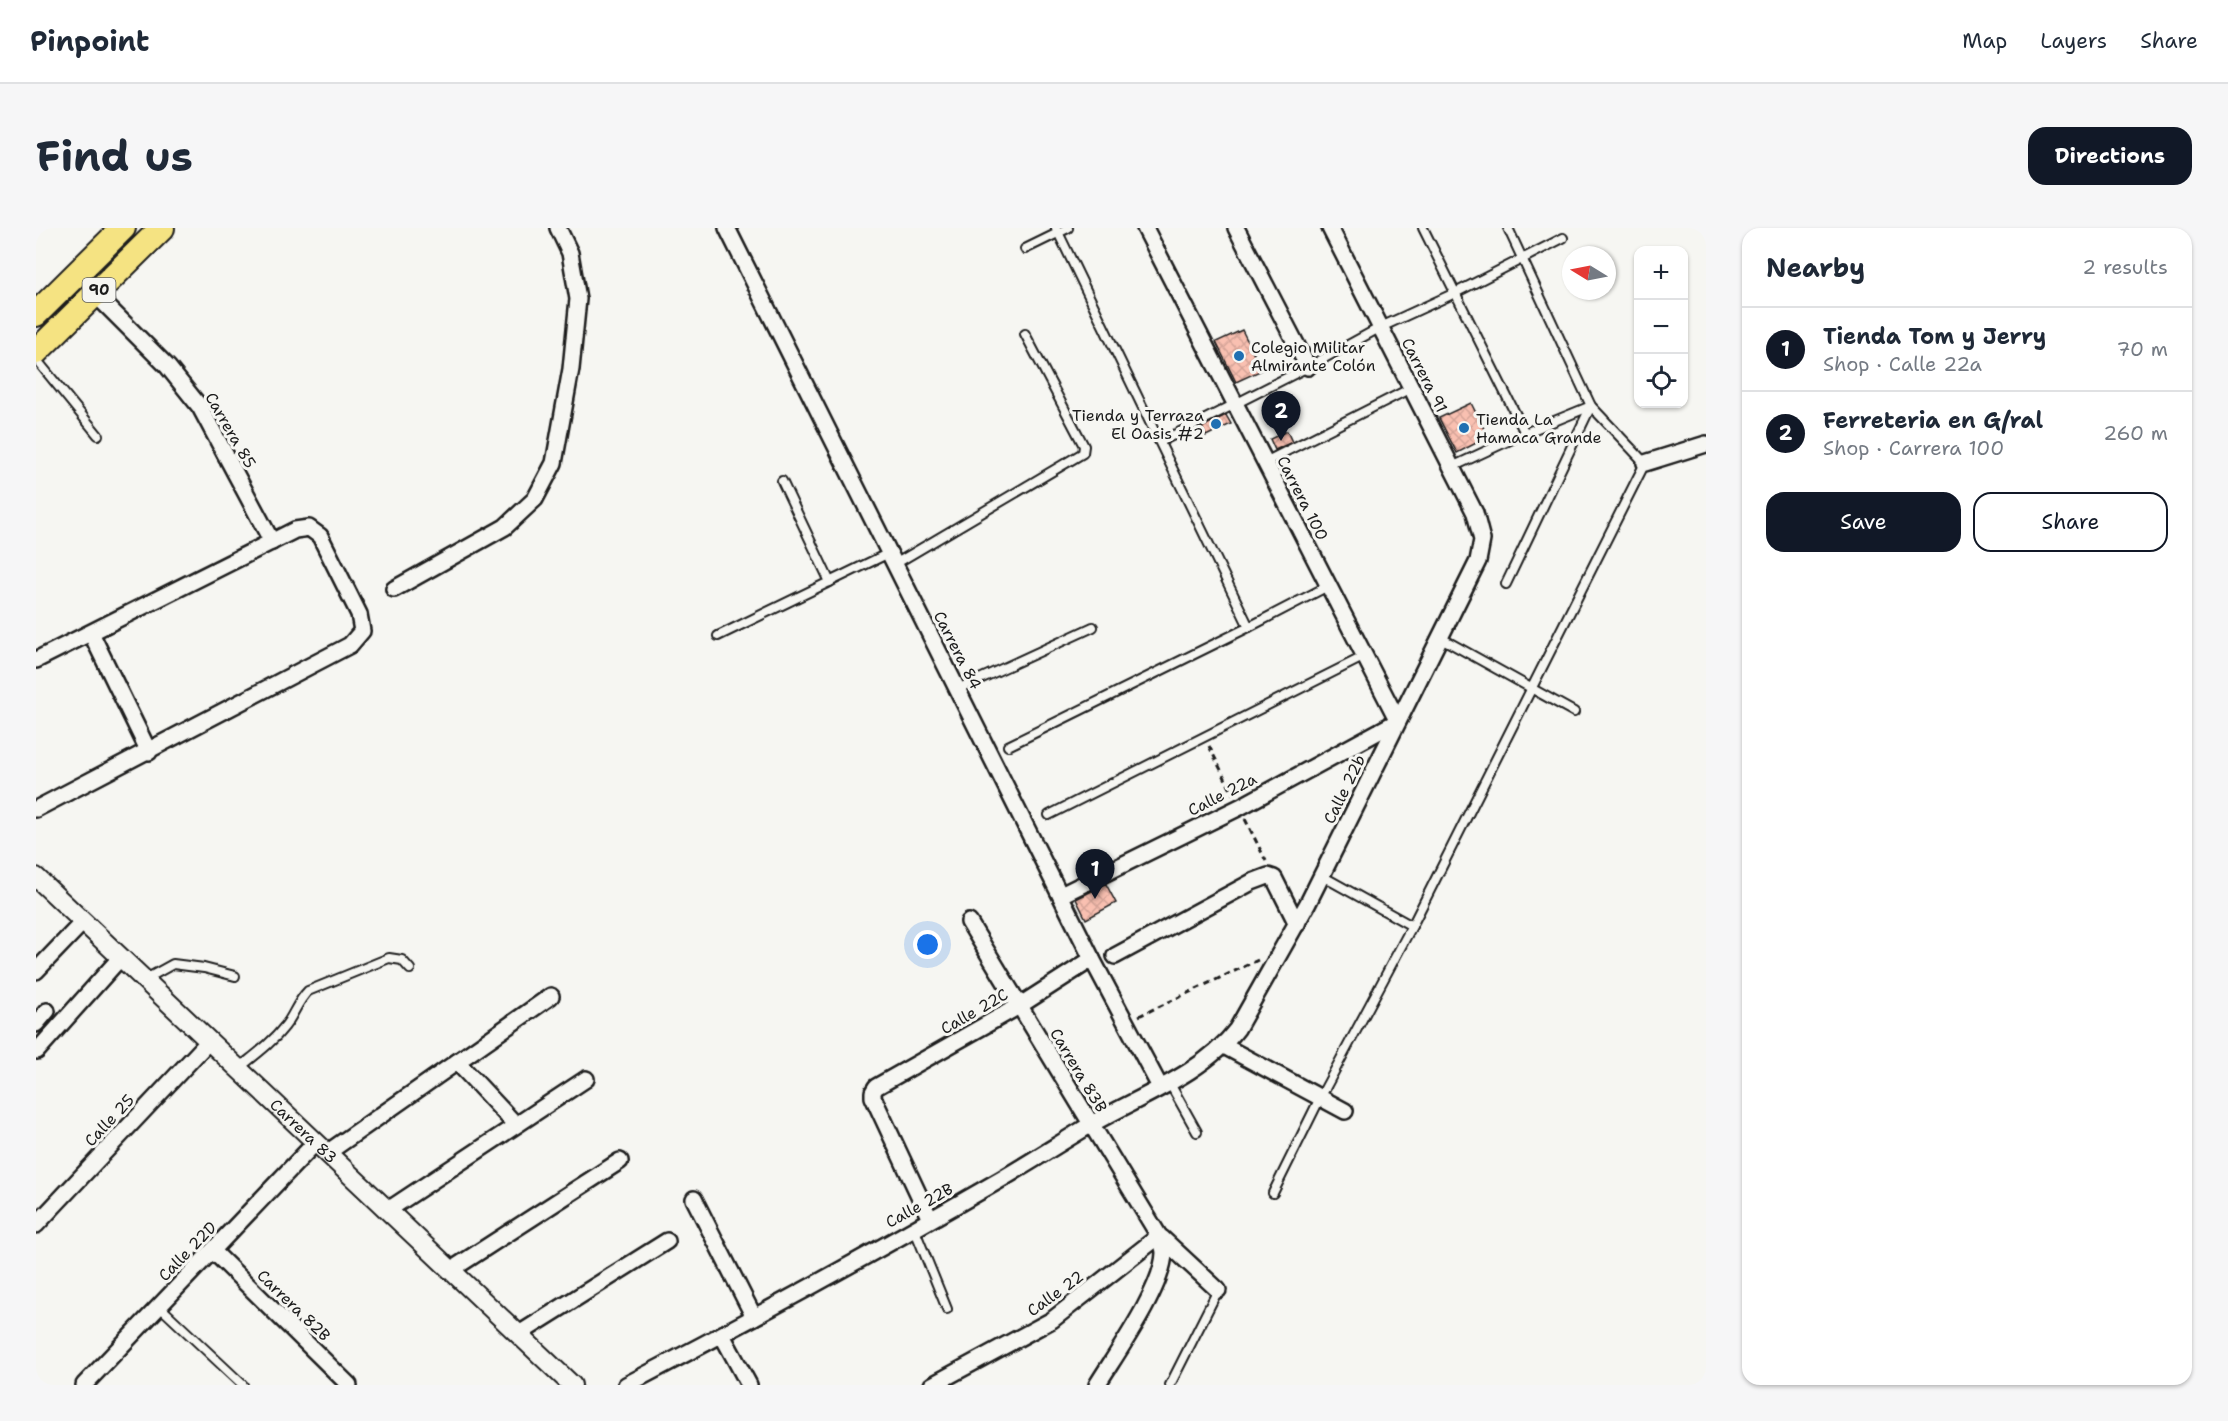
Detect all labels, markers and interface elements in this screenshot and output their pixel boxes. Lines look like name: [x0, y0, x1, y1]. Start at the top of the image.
text: Pinpoint: [30, 22, 149, 60]
text: Map: [1962, 27, 2007, 55]
text: Layers: [2040, 27, 2107, 55]
text: Share: [2140, 27, 2198, 55]
button: Directions: [2028, 127, 2192, 185]
text: Find us: [36, 128, 193, 184]
north arrow: [1562, 246, 1616, 300]
map controls: [1634, 246, 1688, 408]
button: +: [1634, 246, 1688, 300]
text: Nearby: [1766, 250, 1865, 285]
text: 2 results: [2082, 254, 2168, 280]
road number: 90: [82, 278, 116, 302]
button: −: [1634, 300, 1688, 354]
text: Tienda Tom y Jerry: [1823, 322, 2046, 351]
street label: Carrera 91: [1397, 334, 1452, 416]
text: 1: [1781, 336, 1790, 362]
text: 70 m: [2116, 336, 2168, 362]
place label: Colegio Militar Almirante Colón: [1251, 337, 1376, 376]
marker: Colegio Militar Almirante Colón: [1232, 349, 1246, 363]
text: Shop · Calle 22a: [1823, 351, 1982, 377]
button: locate: [1634, 354, 1688, 408]
street label: Carrera 85: [200, 388, 261, 472]
pin: 2: [1262, 392, 1300, 441]
place label: Tienda y Terraza El Oasis #2: [1072, 405, 1204, 444]
text: Ferreteria en G/ral: [1823, 406, 2043, 435]
place label: Tienda La Hamaca Grande: [1476, 409, 1602, 448]
marker: Tienda y Terraza El Oasis #2: [1209, 417, 1223, 431]
text: 2: [1779, 420, 1793, 446]
text: 260 m: [2103, 420, 2168, 446]
marker: Tienda La Hamaca Grande: [1457, 421, 1471, 435]
text: Shop · Carrera 100: [1823, 435, 2004, 461]
street label: Carrera 100: [1272, 452, 1333, 544]
button: Save: [1766, 492, 1961, 552]
button: Share: [1973, 492, 2168, 552]
street label: Carrera 84: [929, 607, 986, 693]
street label: Calle 22b: [1319, 751, 1370, 827]
street label: Calle 22a: [1184, 768, 1260, 821]
pin: 1: [1076, 850, 1114, 899]
your location: [913, 930, 942, 959]
street label: Calle 22C: [937, 984, 1012, 1039]
street label: Carrera 83B: [1045, 1024, 1112, 1116]
street label: Calle 25: [80, 1090, 139, 1151]
street label: Carrera 83: [265, 1094, 342, 1168]
street label: Calle 22B: [882, 1178, 957, 1233]
street label: Calle 22D: [154, 1217, 221, 1286]
street label: Carrera 82B: [252, 1265, 335, 1346]
street label: Calle 22: [1023, 1266, 1088, 1321]

